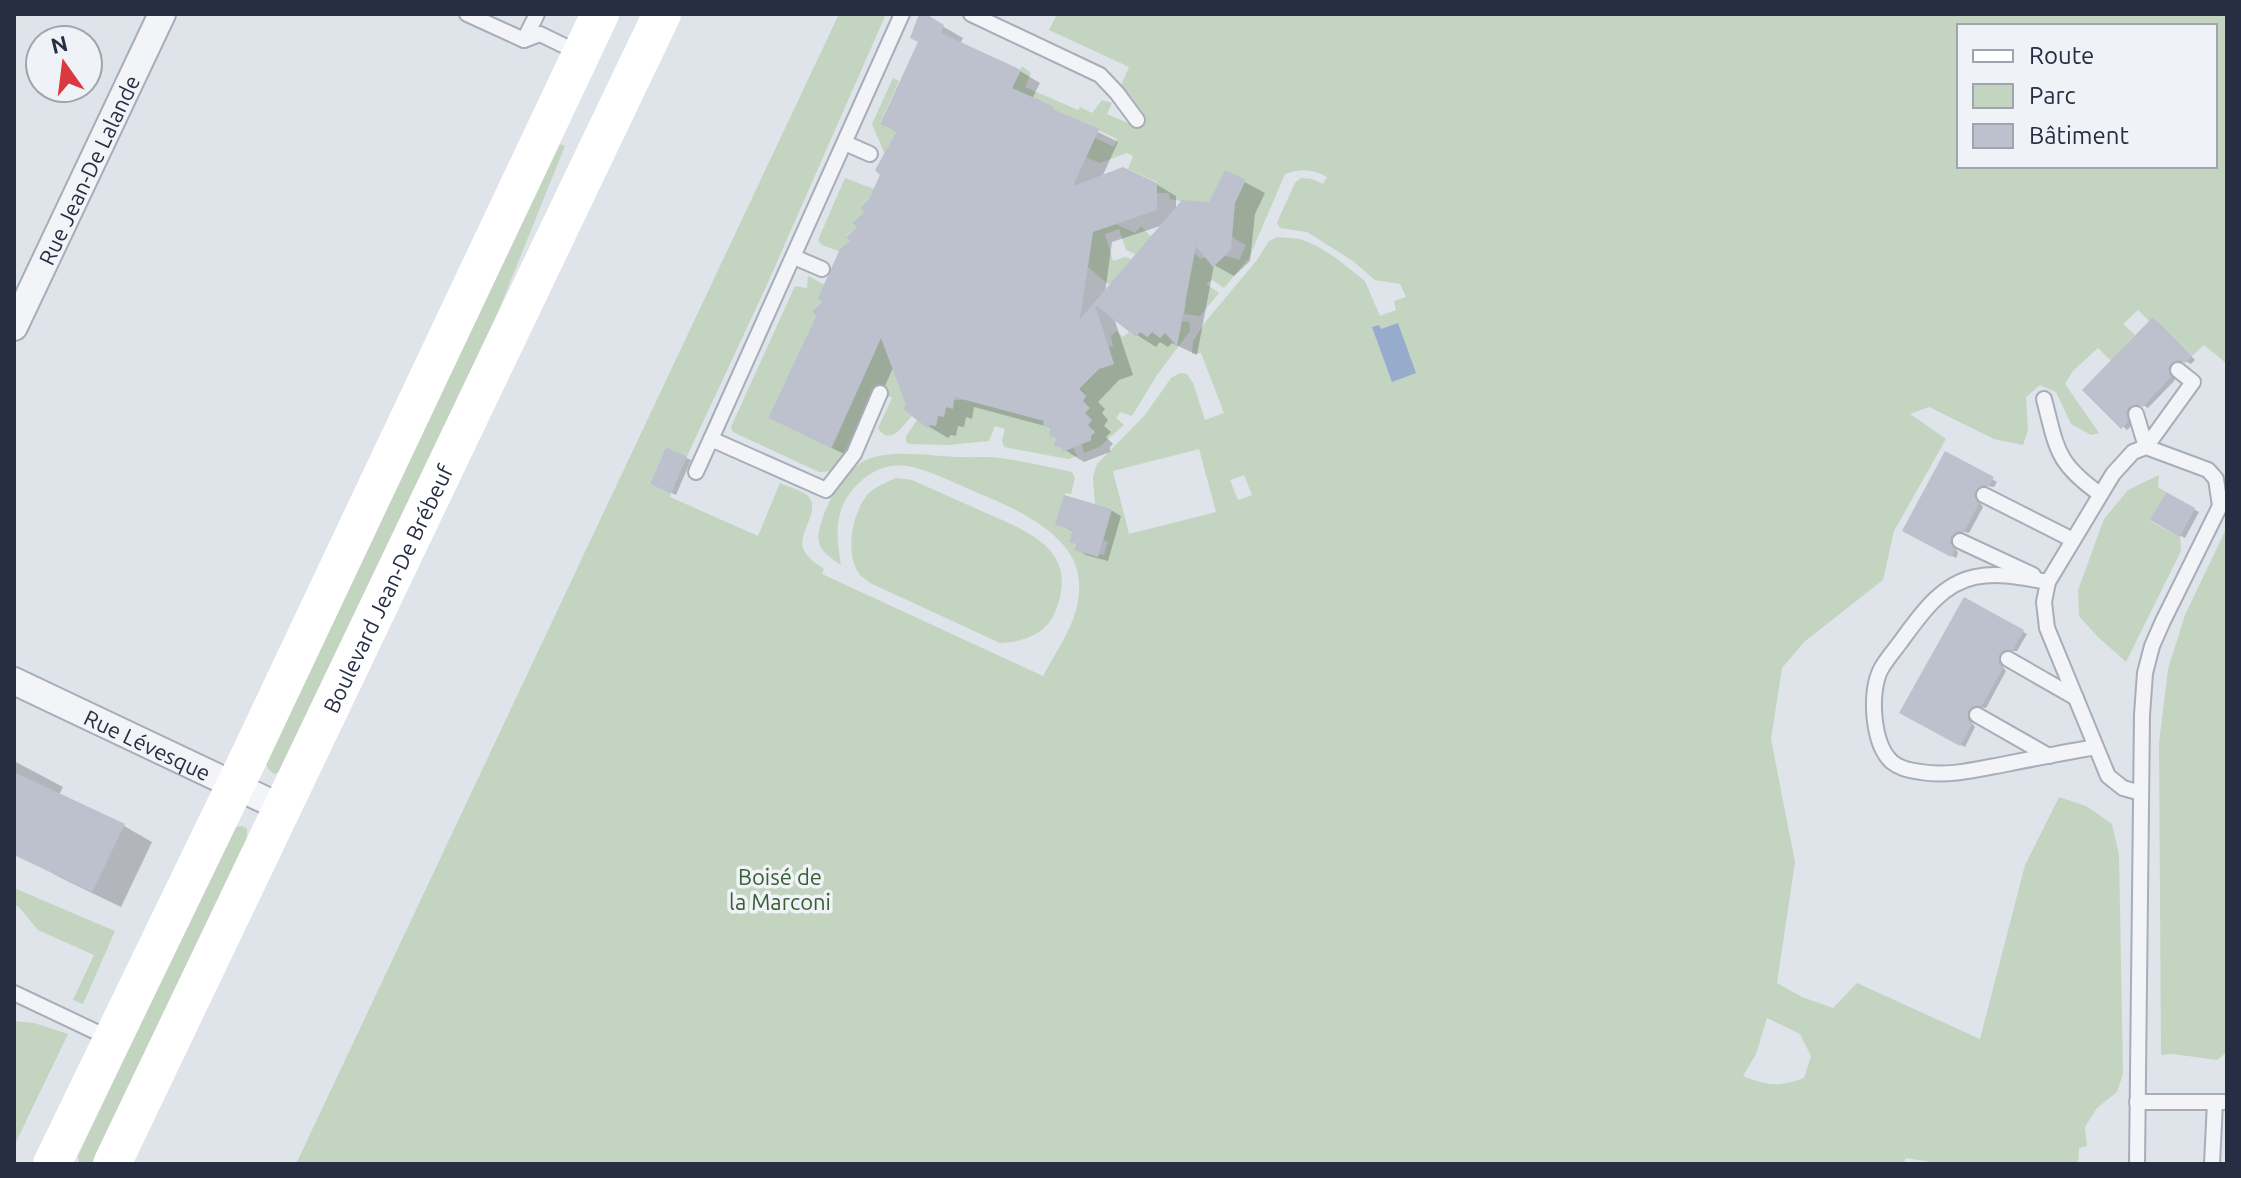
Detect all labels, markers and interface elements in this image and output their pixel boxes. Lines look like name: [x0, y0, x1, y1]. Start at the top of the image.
north arrow: [24, 24, 104, 104]
legend: [1957, 24, 2217, 168]
text: N: [48, 30, 70, 58]
text: Route: [2029, 42, 2094, 69]
street label: Rue Jean-De Lalande: [33, 71, 144, 268]
text: Parc: [2029, 82, 2076, 109]
text: Bâtiment: [2029, 122, 2130, 149]
street label: Boulevard Jean-De Brébeuf: [317, 460, 457, 717]
street label: Rue Lévesque: [81, 704, 215, 785]
park label: Boisé de la Marconi: [729, 864, 831, 914]

